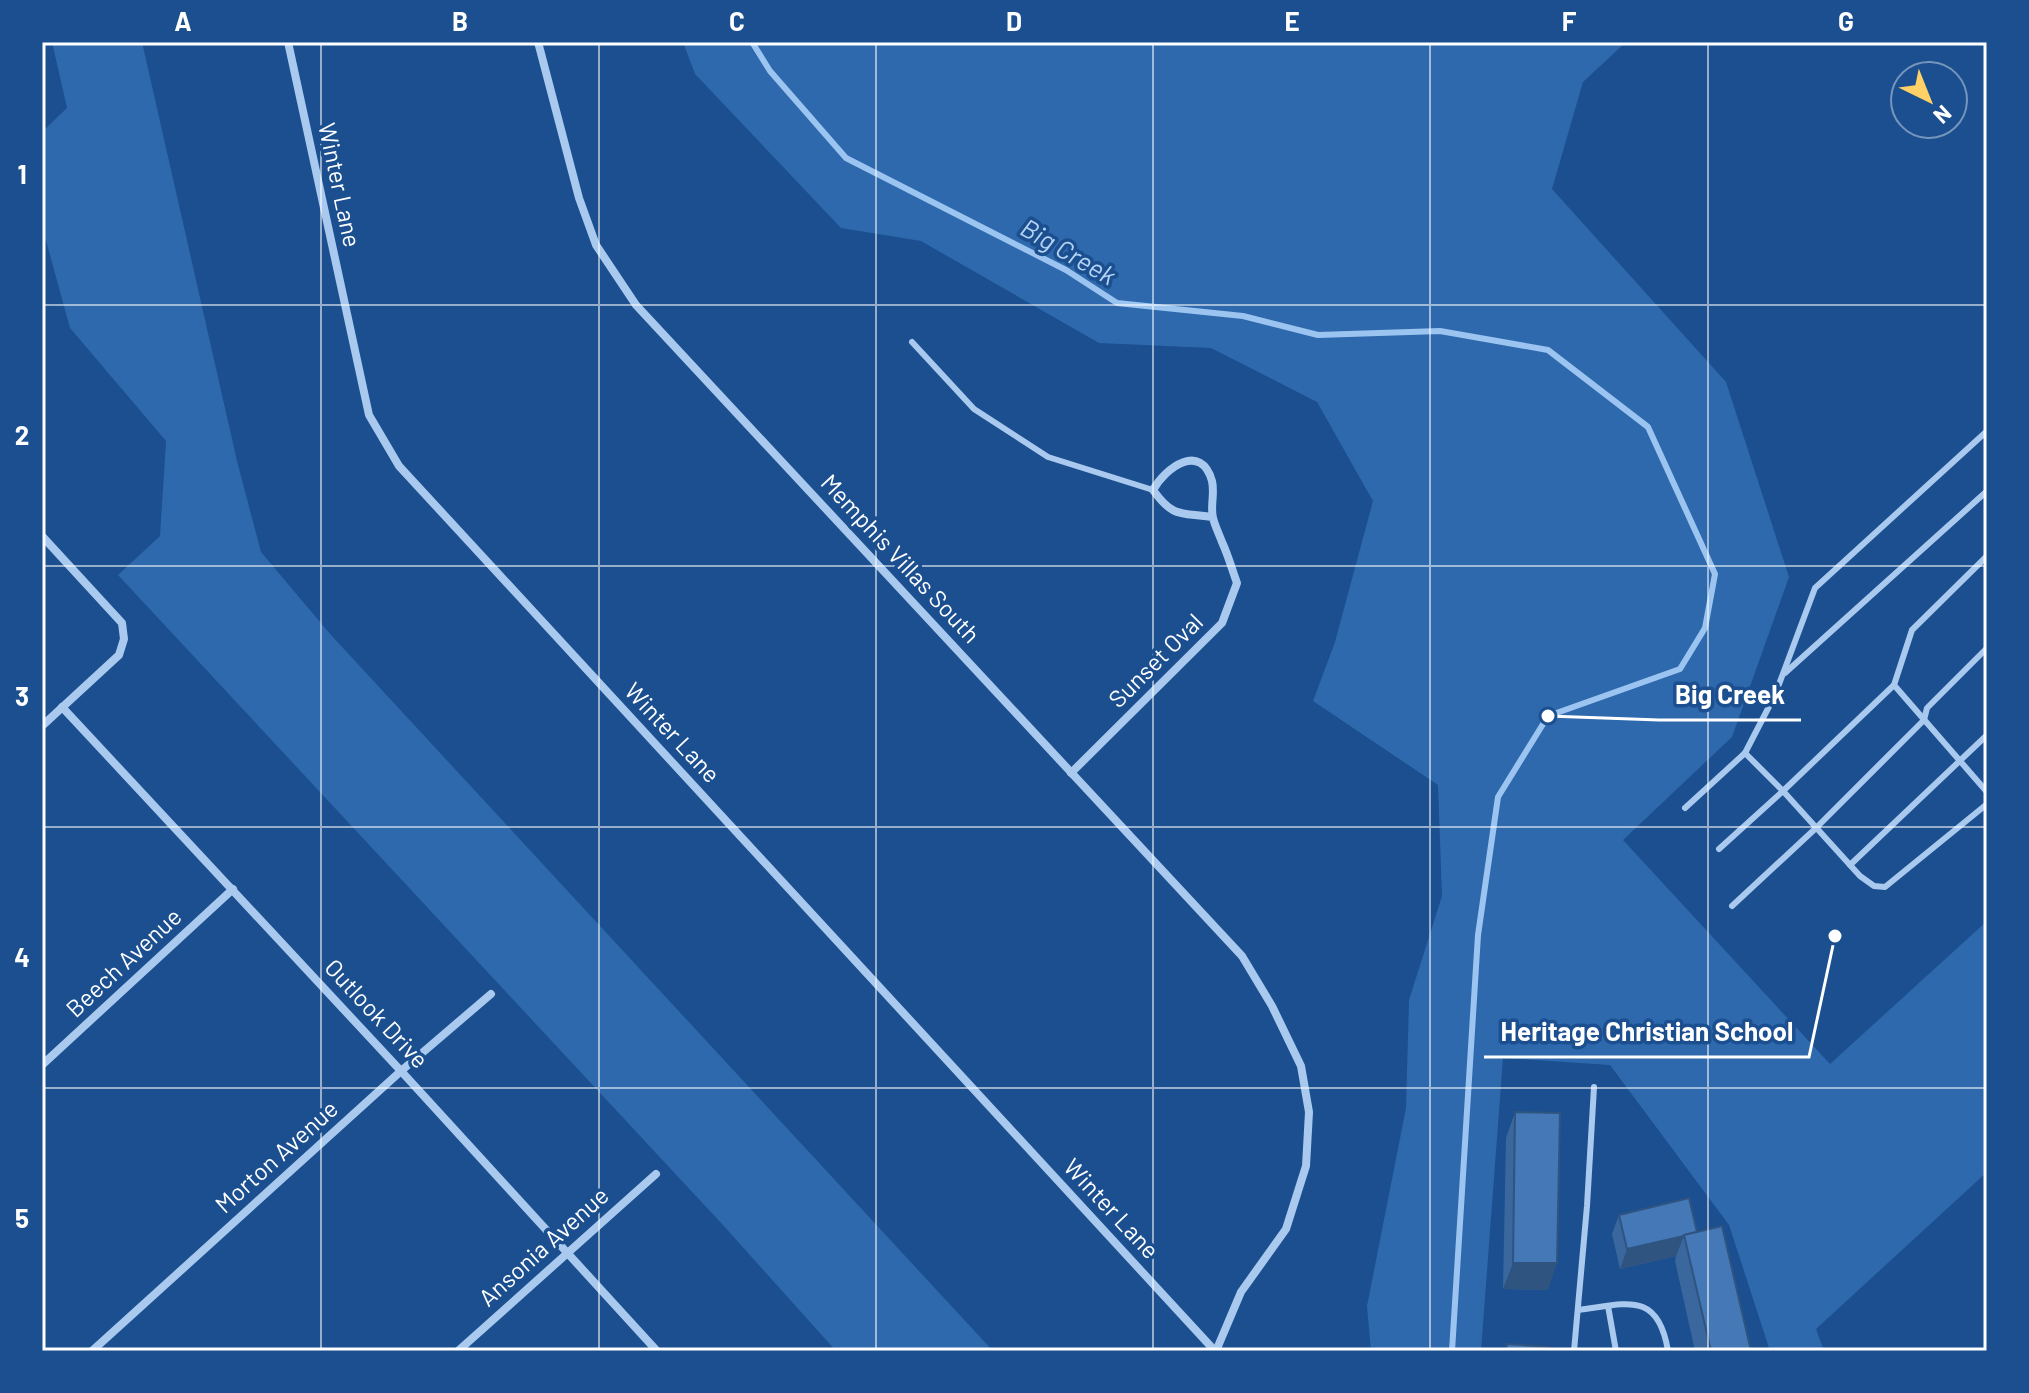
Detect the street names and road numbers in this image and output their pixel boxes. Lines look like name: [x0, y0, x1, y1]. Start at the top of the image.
street label: Winter Lane: [313, 120, 368, 249]
street label: Memphis Villas South: [815, 468, 987, 648]
street label: Sunset Oval: [1102, 607, 1208, 713]
street label: Winter Lane: [619, 676, 727, 788]
street label: Beech Avenue: [59, 901, 187, 1023]
street label: Outlook Drive: [319, 952, 435, 1074]
street label: Morton Avenue: [209, 1093, 343, 1218]
street label: Winter Lane: [1058, 1152, 1166, 1264]
street label: Ansonia Avenue: [472, 1180, 614, 1312]

